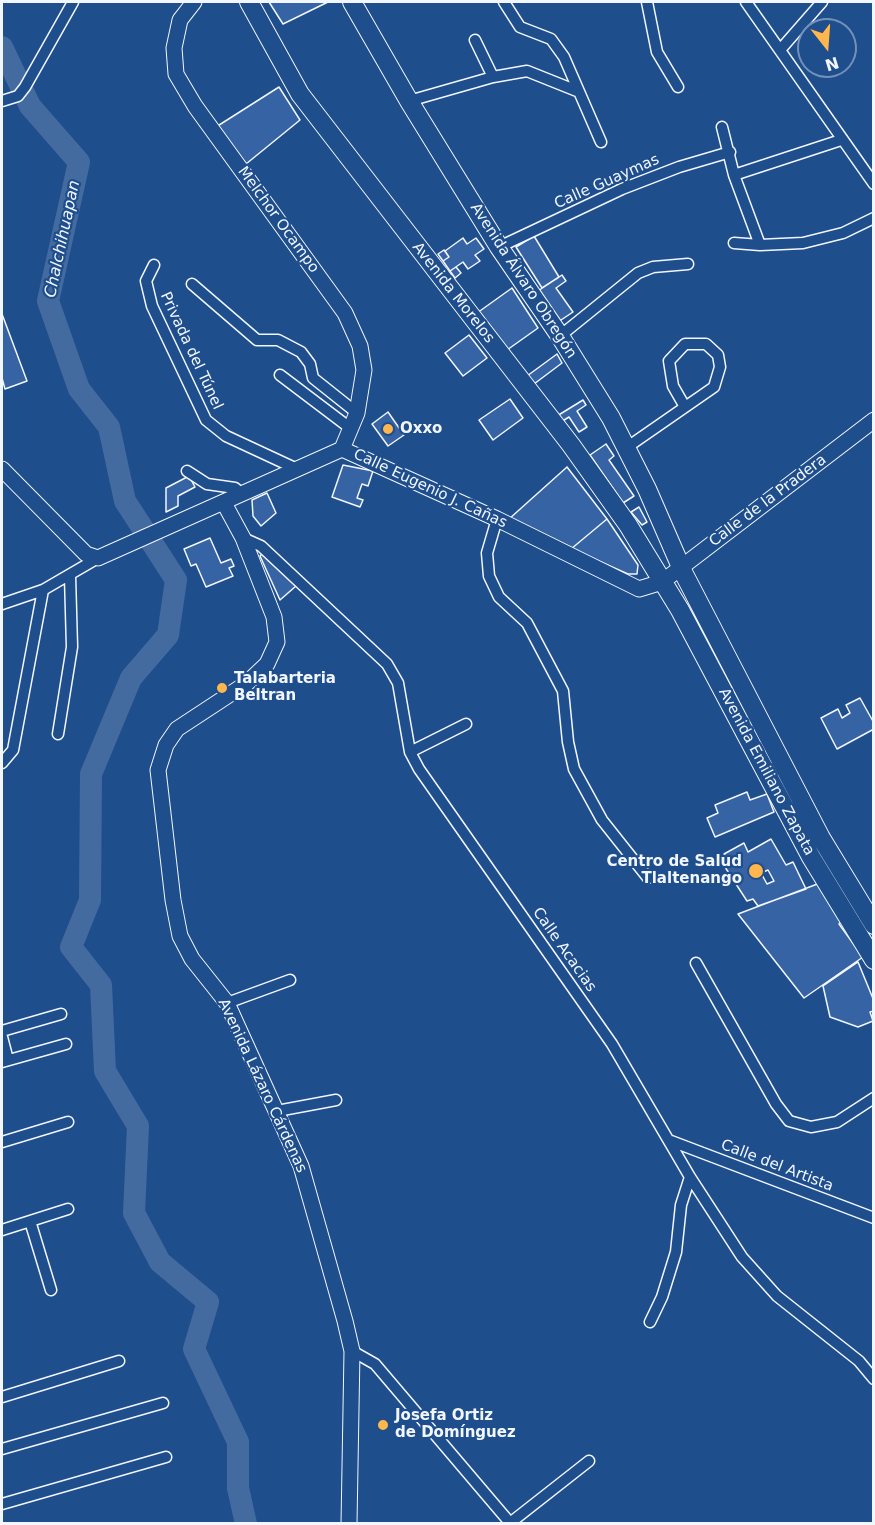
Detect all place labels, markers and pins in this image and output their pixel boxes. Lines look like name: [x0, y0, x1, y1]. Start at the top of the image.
place label: Oxxo: [400, 420, 442, 438]
marker: Oxxo: [381, 422, 395, 436]
place label: Talabarteria Beltran: [234, 670, 336, 705]
marker: Talabarteria Beltran: [215, 681, 229, 695]
place label: Centro de Salud Tlaltenango: [606, 853, 742, 888]
marker: Centro de Salud Tlaltenango: [747, 862, 765, 880]
place label: Josefa Ortiz de Domínguez: [395, 1407, 516, 1442]
marker: Josefa Ortiz de Domínguez: [376, 1418, 390, 1432]

